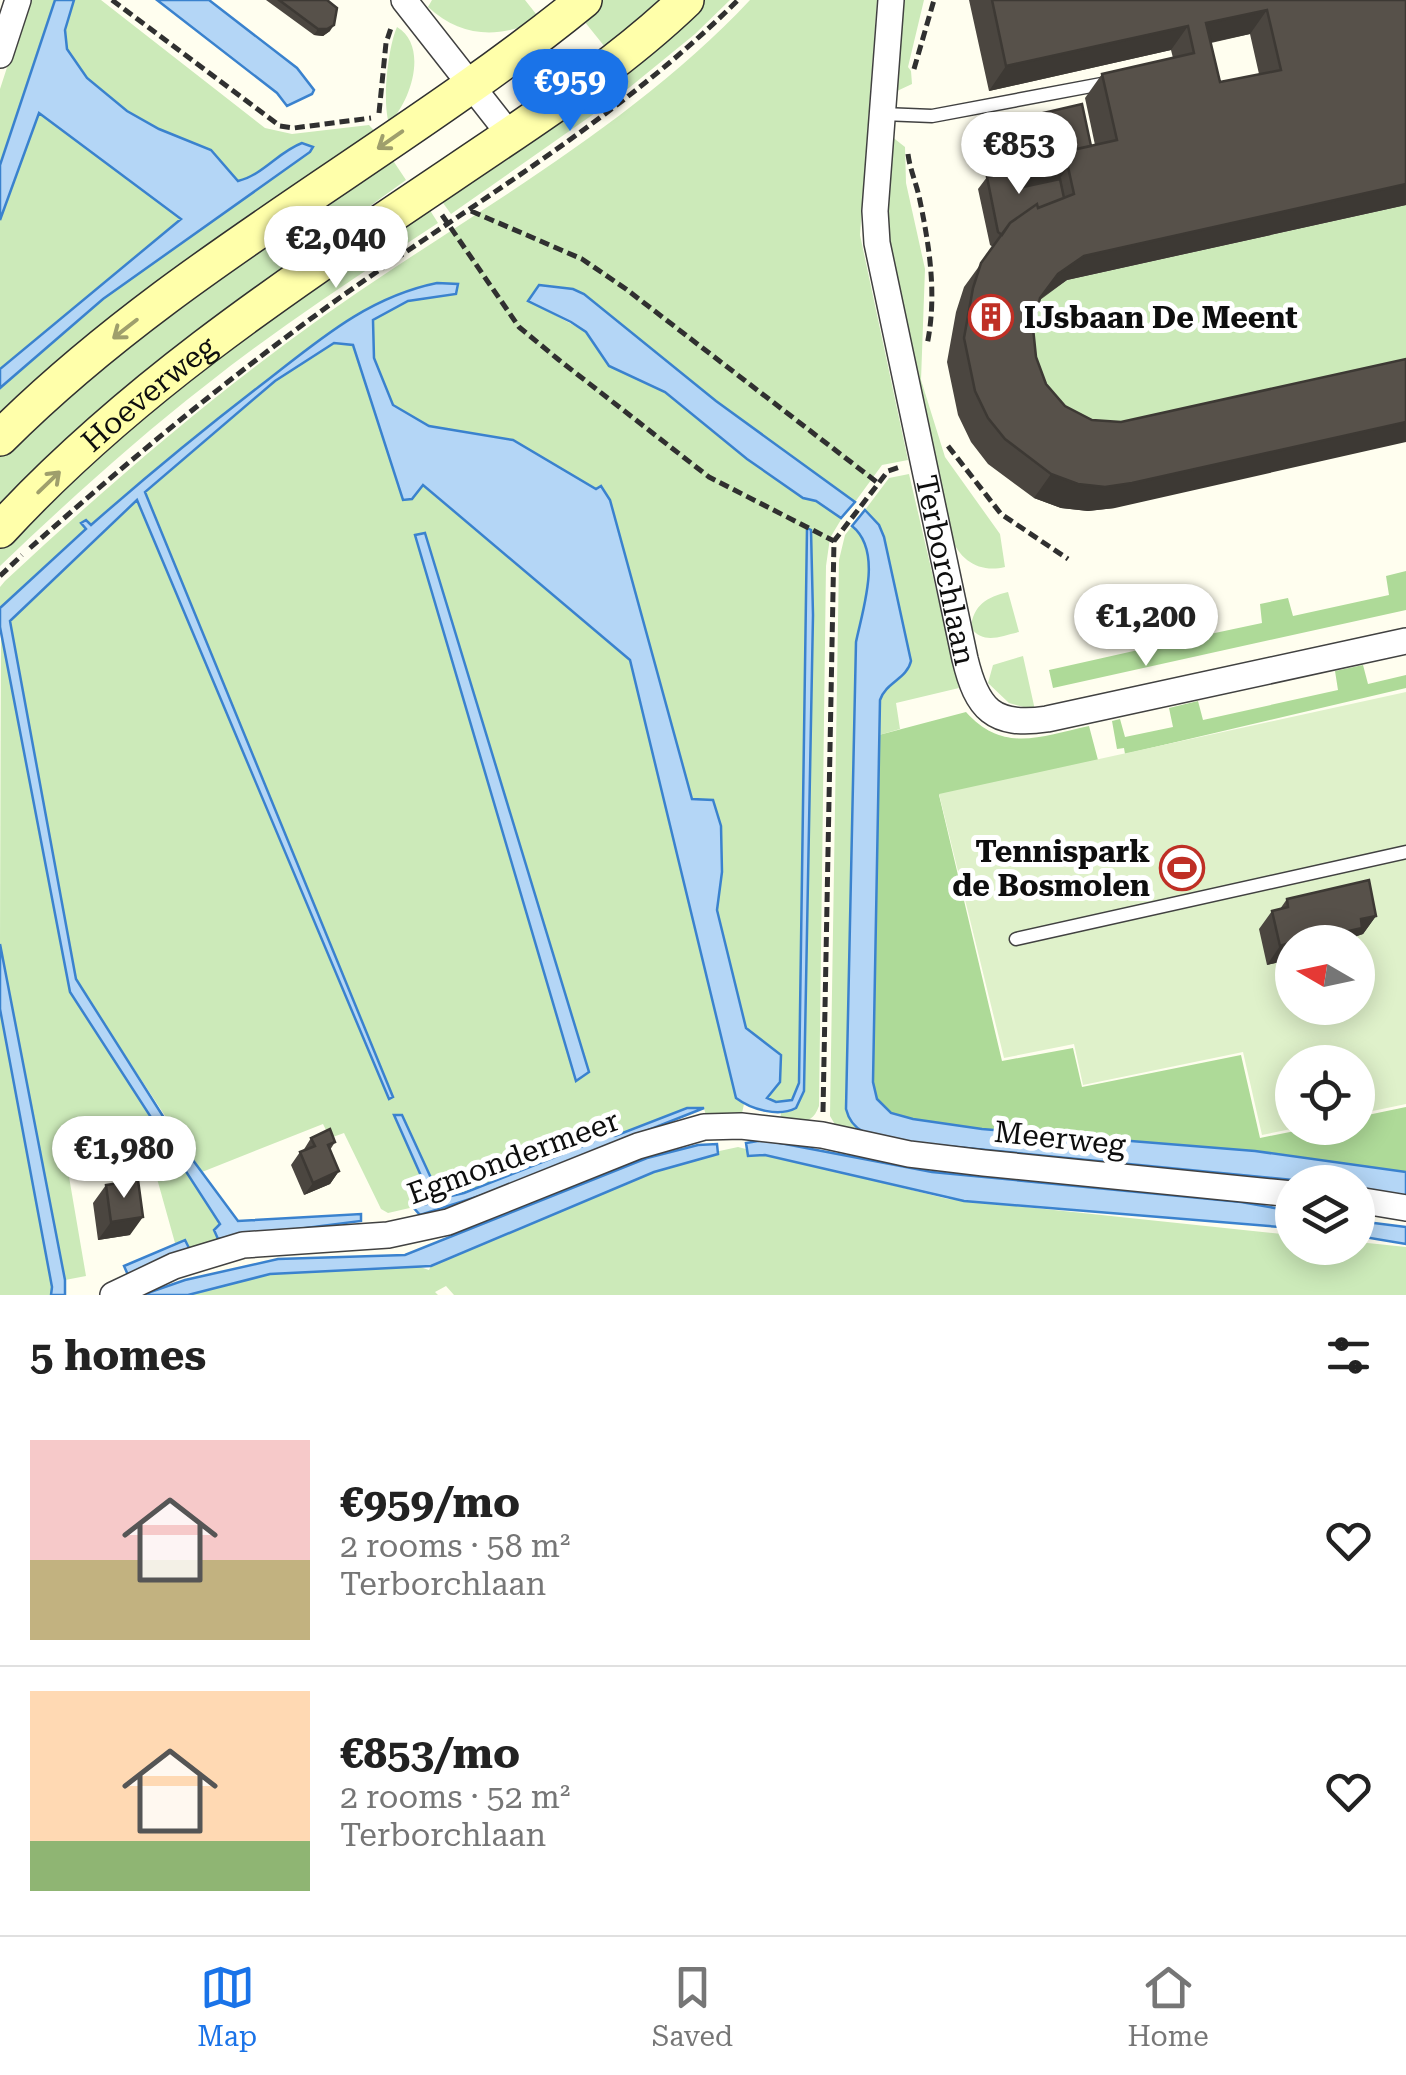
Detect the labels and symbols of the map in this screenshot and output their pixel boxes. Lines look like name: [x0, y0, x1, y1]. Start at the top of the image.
pin: €959: [511, 49, 629, 134]
pin: €853: [960, 112, 1078, 197]
one-way arrow: [376, 129, 404, 150]
pin: €2,040: [255, 206, 417, 291]
building icon: IJsbaan De Meent: [968, 294, 1014, 340]
place label: IJsbaan De Meent: [1024, 300, 1298, 335]
one-way arrow: [112, 318, 139, 339]
street label: Hoeverweg: [74, 328, 222, 458]
one-way arrow: [36, 471, 61, 494]
street label: Terborchlaan: [909, 472, 983, 668]
pin: €1,200: [1065, 584, 1227, 669]
place label: Tennispark de Bosmolen: [952, 834, 1150, 903]
sports icon: Tennispark de Bosmolen: [1159, 845, 1205, 891]
north arrow: [1275, 925, 1375, 1025]
street label: Egmondermeer: [403, 1103, 623, 1211]
street label: Meerweg: [993, 1114, 1127, 1162]
pin: €1,980: [43, 1116, 205, 1201]

